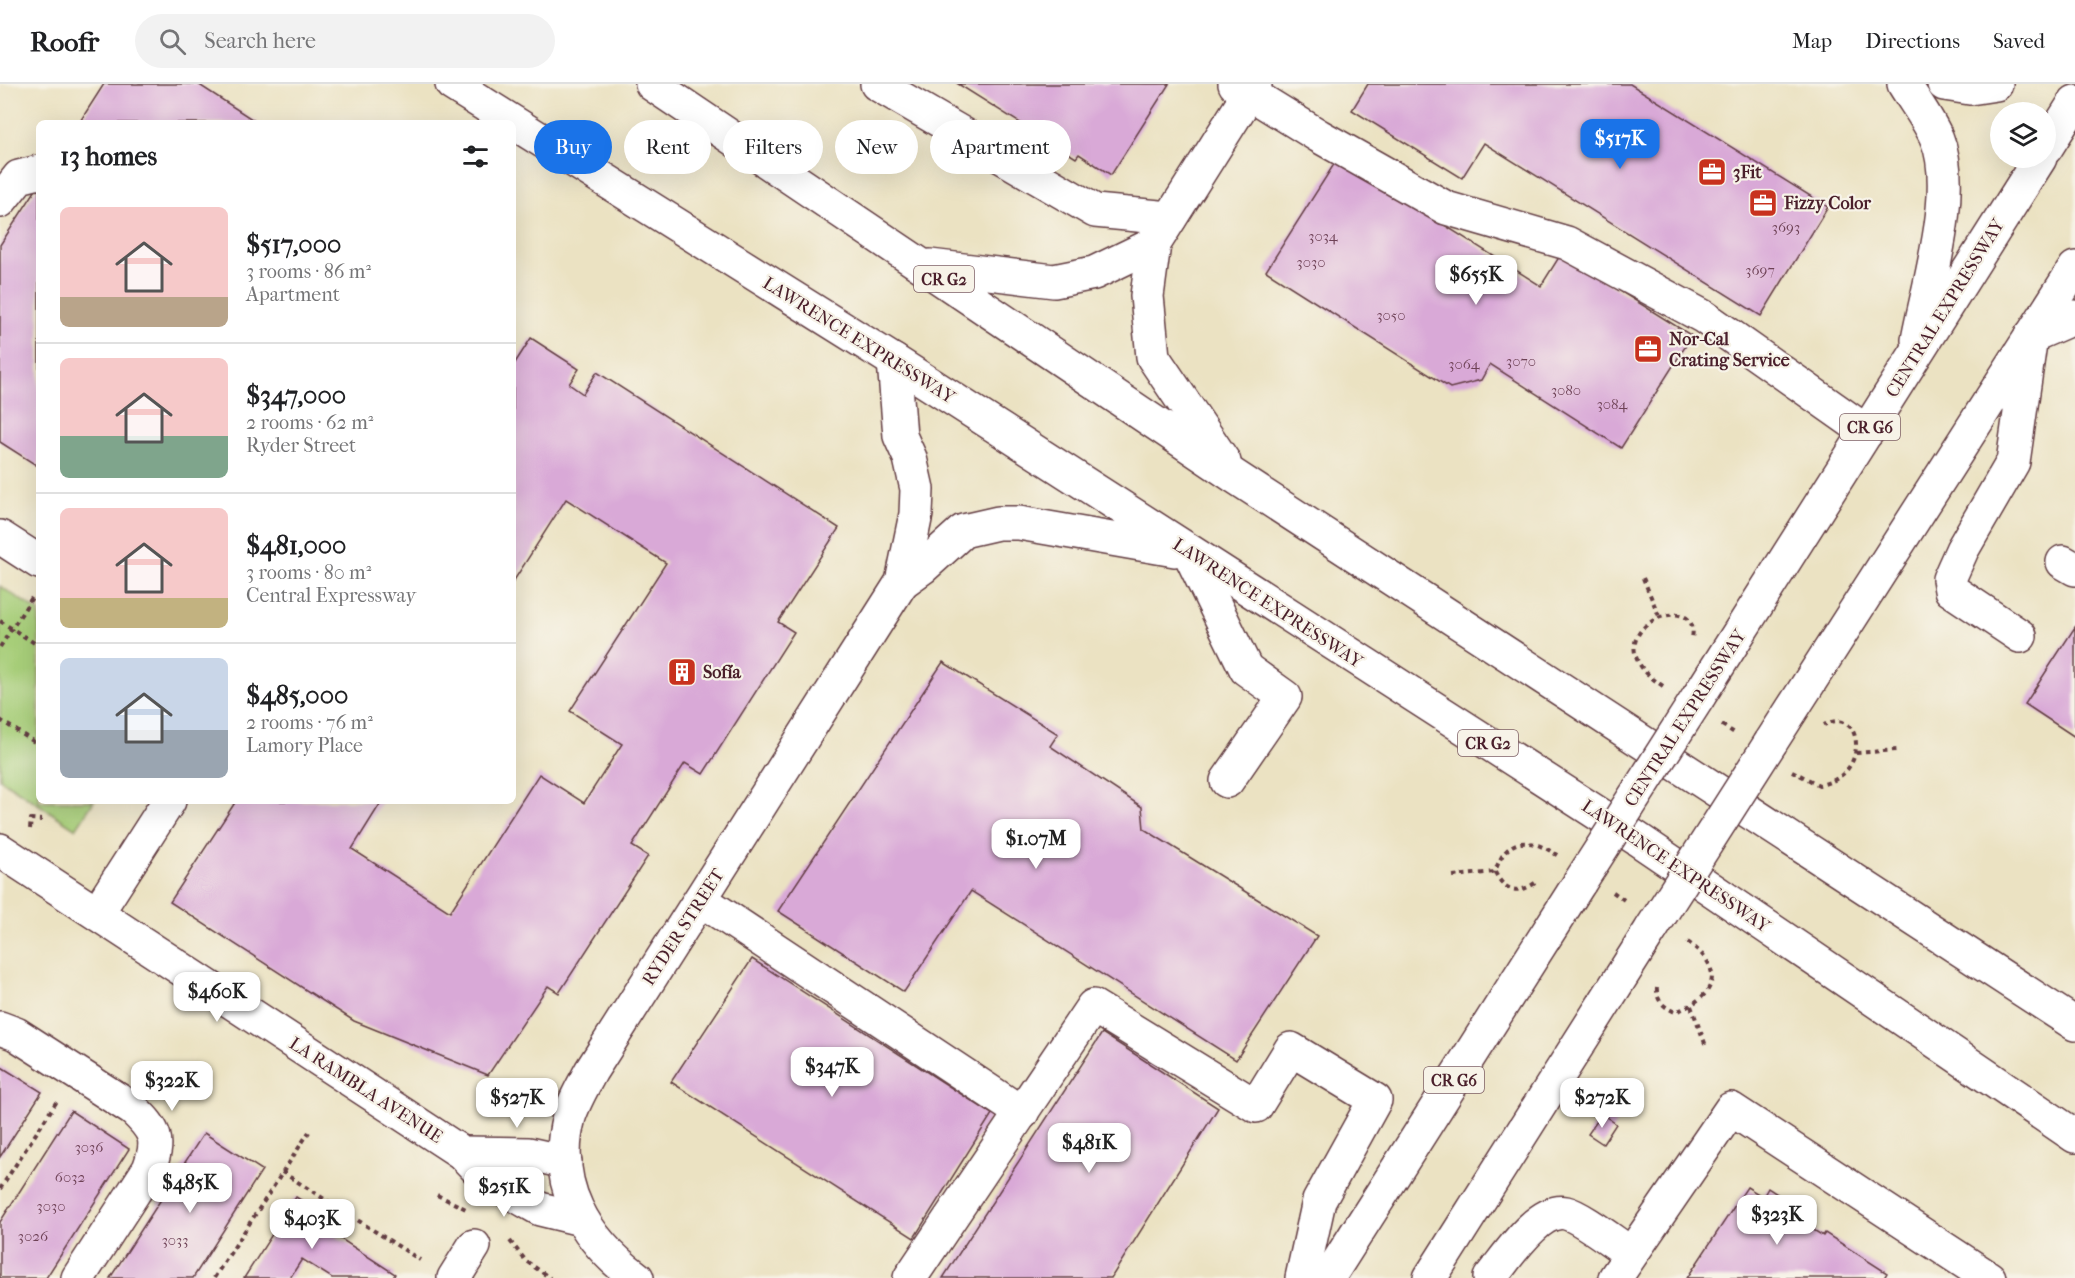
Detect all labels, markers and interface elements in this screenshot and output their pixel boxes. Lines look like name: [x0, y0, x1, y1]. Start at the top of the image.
search box: [135, 14, 555, 68]
text: Roofr: [30, 25, 99, 58]
icon: search: [156, 25, 189, 58]
text: Search here: [204, 28, 316, 54]
text: Map: [1792, 29, 1832, 53]
text: Directions: [1865, 29, 1960, 53]
text: Saved: [1993, 29, 2045, 53]
map controls: [1990, 102, 2056, 168]
button: layers: [1990, 102, 2056, 168]
pin: $517K: [1578, 119, 1662, 170]
chip: Buy: [534, 120, 612, 174]
chip: Rent: [624, 120, 711, 174]
chip: Filters: [723, 120, 823, 174]
chip: New: [835, 120, 918, 174]
chip: Apartment: [930, 120, 1071, 174]
text: $517K: [1595, 127, 1645, 150]
icon: filters: [459, 140, 492, 173]
text: 13 homes: [60, 141, 157, 172]
office icon: 3Fit: [1696, 156, 1728, 188]
place label: 3Fit: [1733, 162, 1762, 183]
office icon: Fizzy Color: [1747, 187, 1779, 219]
place label: Fizzy Color: [1783, 193, 1871, 214]
street label: CENTRAL EXPRESSWAY: [1882, 214, 2009, 401]
house number: 3693: [1772, 218, 1800, 236]
house number: 3034: [1308, 227, 1339, 245]
text: $517,000: [246, 229, 341, 260]
icon: home: [108, 231, 180, 303]
house number: 3030: [1297, 253, 1325, 271]
pin: $655K: [1434, 255, 1518, 306]
text: 3 rooms · 86 m²: [246, 260, 371, 283]
house number: 3697: [1745, 261, 1775, 279]
text: $655K: [1449, 263, 1503, 286]
road number: CR G2: [914, 266, 974, 292]
street label: LAWRENCE EXPRESSWAY: [759, 273, 959, 409]
text: Apartment: [246, 283, 340, 306]
house number: 3050: [1376, 306, 1406, 324]
place label: Nor-Cal Crating Service: [1669, 329, 1790, 371]
office icon: Nor-Cal Crating Service: [1632, 333, 1664, 365]
house number: 3070: [1506, 352, 1536, 370]
house number: 3064: [1448, 355, 1481, 373]
text: $347,000: [246, 380, 346, 411]
house number: 3080: [1551, 381, 1581, 399]
icon: home: [108, 382, 180, 454]
house number: 3084: [1597, 395, 1629, 413]
text: 2 rooms · 62 m²: [246, 411, 373, 434]
road number: CR G6: [1840, 414, 1900, 440]
text: Ryder Street: [246, 434, 356, 457]
text: $481,000: [246, 530, 346, 561]
icon: home: [108, 532, 180, 604]
street label: LAWRENCE EXPRESSWAY: [1169, 534, 1367, 673]
text: 3 rooms · 80 m²: [246, 561, 371, 584]
text: Central Expressway: [246, 584, 416, 607]
street label: CENTRAL EXPRESSWAY: [1620, 625, 1751, 811]
building icon: Sofía: [666, 656, 698, 688]
place label: Sofía: [703, 662, 742, 683]
text: $485,000: [246, 680, 348, 711]
icon: home: [108, 682, 180, 754]
text: 2 rooms · 76 m²: [246, 711, 373, 734]
road number: CR G2: [1458, 730, 1518, 756]
text: Lamory Place: [246, 734, 363, 757]
street label: LAWRENCE EXPRESSWAY: [1578, 796, 1774, 938]
pin: $1.07M: [987, 819, 1085, 870]
text: $1.07M: [1006, 827, 1066, 850]
street label: RYDER STREET: [638, 864, 729, 989]
pin: $460K: [175, 972, 259, 1023]
text: $460K: [187, 980, 247, 1003]
street label: LA RAMBLA AVENUE: [285, 1033, 446, 1148]
pin: $347K: [790, 1047, 874, 1098]
text: $347K: [805, 1055, 859, 1078]
pin: $322K: [130, 1061, 214, 1112]
road number: CR G6: [1424, 1067, 1484, 1093]
text: $322K: [145, 1069, 199, 1092]
pin: $527K: [475, 1078, 559, 1129]
pin: $272K: [1560, 1078, 1644, 1129]
text: $527K: [490, 1086, 544, 1109]
text: $272K: [1574, 1086, 1630, 1109]
pin: $481K: [1047, 1123, 1131, 1174]
text: $481K: [1062, 1131, 1116, 1154]
house number: 3036: [75, 1138, 104, 1156]
pin: $485K: [148, 1163, 232, 1214]
pin: $251K: [462, 1167, 546, 1218]
house number: 6032: [55, 1168, 85, 1186]
text: $485K: [162, 1171, 218, 1194]
text: $251K: [478, 1175, 530, 1198]
pin: $323K: [1735, 1195, 1819, 1246]
house number: 3030: [37, 1197, 65, 1215]
pin: $403K: [270, 1199, 354, 1250]
text: $323K: [1751, 1203, 1803, 1226]
text: $403K: [284, 1207, 340, 1230]
house number: 3026: [18, 1227, 49, 1245]
house number: 3033: [162, 1231, 188, 1249]

